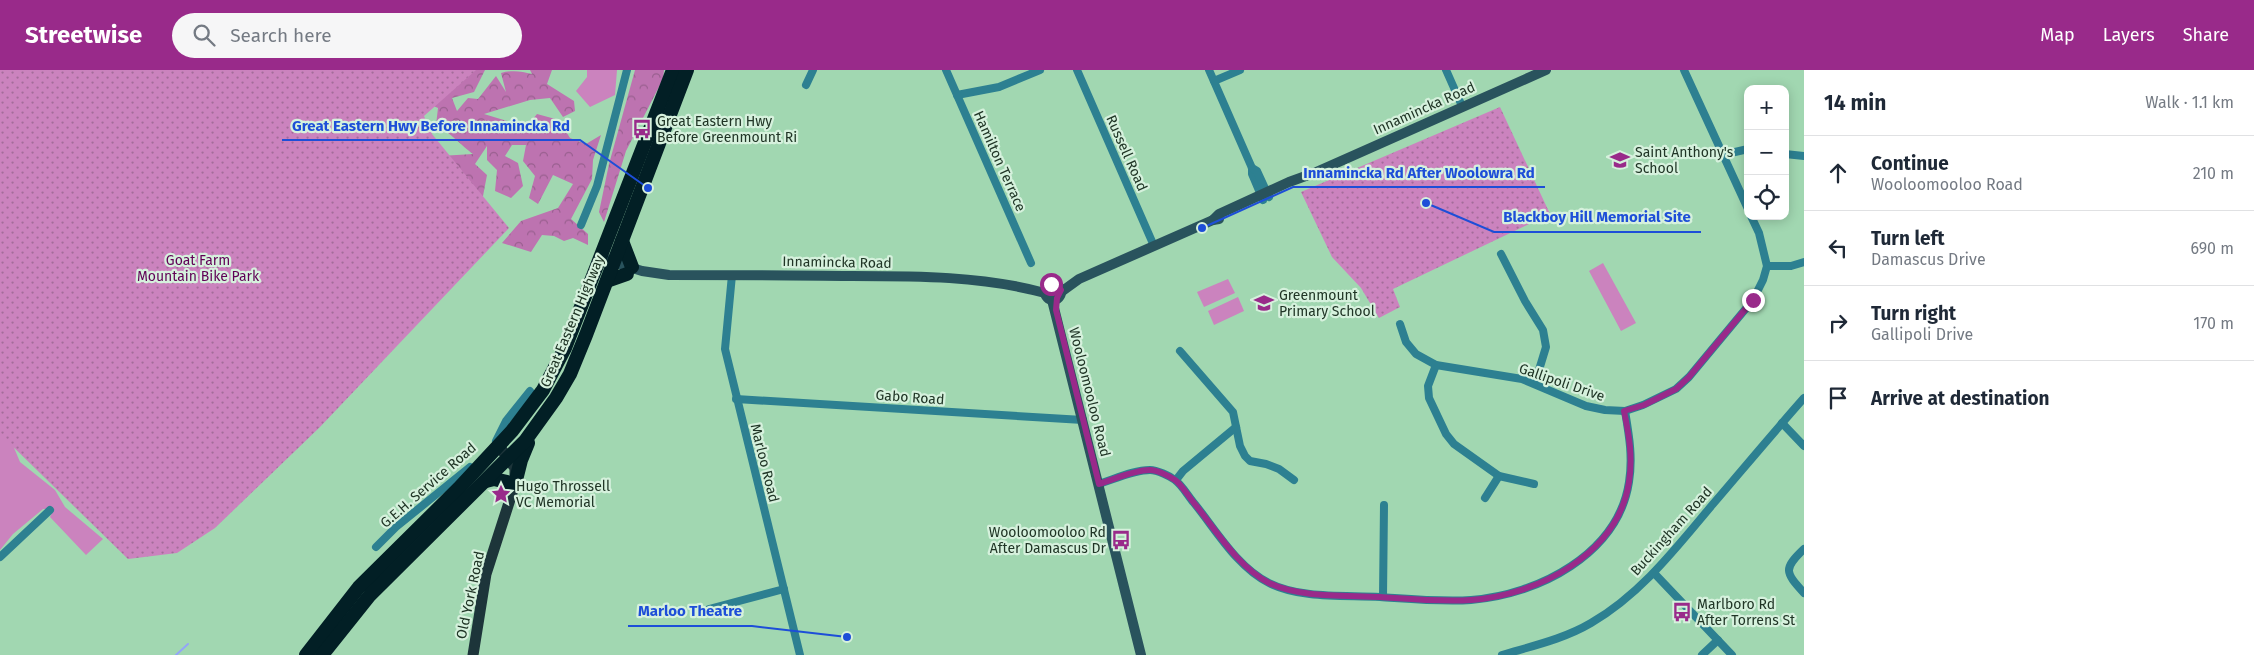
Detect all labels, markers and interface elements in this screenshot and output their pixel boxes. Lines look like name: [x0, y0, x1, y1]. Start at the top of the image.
search box: [172, 13, 522, 58]
text: Streetwise: [25, 21, 142, 49]
icon: search: [190, 21, 218, 49]
text: Search here: [230, 24, 332, 47]
text: Map: [2040, 24, 2075, 46]
text: Layers: [2103, 24, 2155, 46]
text: Share: [2183, 24, 2229, 46]
street label: Innamincka Road: [1371, 78, 1478, 139]
map controls: [1744, 85, 1789, 220]
button: +: [1744, 85, 1789, 130]
text: 14 min: [1824, 90, 1886, 116]
text: Walk · 1.1 km: [2145, 93, 2234, 112]
street label: Hamilton Terrace: [970, 108, 1029, 214]
callout: Great Eastern Hwy Before Innamincka Rd: [282, 110, 580, 140]
place label: Great Eastern Hwy Before Greenmount Ri: [657, 113, 797, 146]
street label: Russell Road: [1102, 113, 1151, 194]
text: Great Eastern Hwy Before Innamincka Rd: [292, 117, 570, 135]
bus stop icon: Great Eastern Hwy Before Greenmount Ri: [631, 118, 653, 140]
button: −: [1744, 130, 1789, 175]
place label: Saint Anthony's School: [1635, 144, 1734, 177]
school or university icon: Saint Anthony's School: [1609, 149, 1631, 171]
text: Continue: [1871, 152, 1949, 175]
callout: Innamincka Rd After Woolowra Rd: [1293, 157, 1545, 187]
icon: ahead: [1824, 159, 1852, 187]
text: Innamincka Rd After Woolowra Rd: [1303, 164, 1535, 182]
text: 210 m: [2193, 164, 2234, 183]
button: locate: [1744, 175, 1789, 220]
text: Wooloomooloo Road: [1871, 175, 2023, 194]
callout: Blackboy Hill Memorial Site: [1494, 202, 1701, 232]
text: Blackboy Hill Memorial Site: [1503, 208, 1691, 226]
text: Turn left: [1871, 227, 1945, 250]
icon: left: [1824, 234, 1852, 262]
text: 690 m: [2190, 239, 2234, 258]
text: Damascus Drive: [1871, 250, 1986, 269]
park label: Goat Farm Mountain Bike Park: [137, 252, 260, 285]
street label: Great Eastern Highway: [537, 252, 608, 390]
street label: Innamincka Road: [782, 253, 892, 272]
route start: [1040, 273, 1063, 296]
place label: Greenmount Primary School: [1279, 287, 1375, 320]
route end: [1742, 289, 1765, 312]
school or university icon: Greenmount Primary School: [1253, 292, 1275, 314]
text: Turn right: [1871, 302, 1956, 325]
icon: right: [1824, 309, 1852, 337]
text: 170 m: [2193, 314, 2234, 333]
text: Gallipoli Drive: [1871, 325, 1973, 344]
street label: Wooloomooloo Road: [1065, 326, 1114, 459]
street label: Gallipoli Drive: [1517, 360, 1607, 405]
icon: arrive: [1824, 384, 1852, 412]
street label: Gabo Road: [875, 387, 945, 408]
text: Arrive at destination: [1871, 387, 2050, 410]
street label: Marloo Road: [747, 422, 782, 504]
street label: G.E.H. Service Road: [377, 439, 480, 532]
place label: Hugo Throssell VC Memorial: [516, 478, 610, 511]
place icon: Hugo Throssell VC Memorial: [490, 483, 512, 505]
street label: Buckingham Road: [1627, 483, 1716, 579]
place label: Wooloomooloo Rd After Damascus Dr: [989, 524, 1107, 557]
bus stop icon: Wooloomooloo Rd After Damascus Dr: [1110, 529, 1132, 551]
street label: Old York Road: [453, 550, 488, 641]
callout: Marloo Theatre: [628, 596, 752, 626]
place label: Marlboro Rd After Torrens St: [1697, 596, 1796, 629]
bus stop icon: Marlboro Rd After Torrens St: [1671, 601, 1693, 623]
text: Marloo Theatre: [638, 602, 742, 620]

